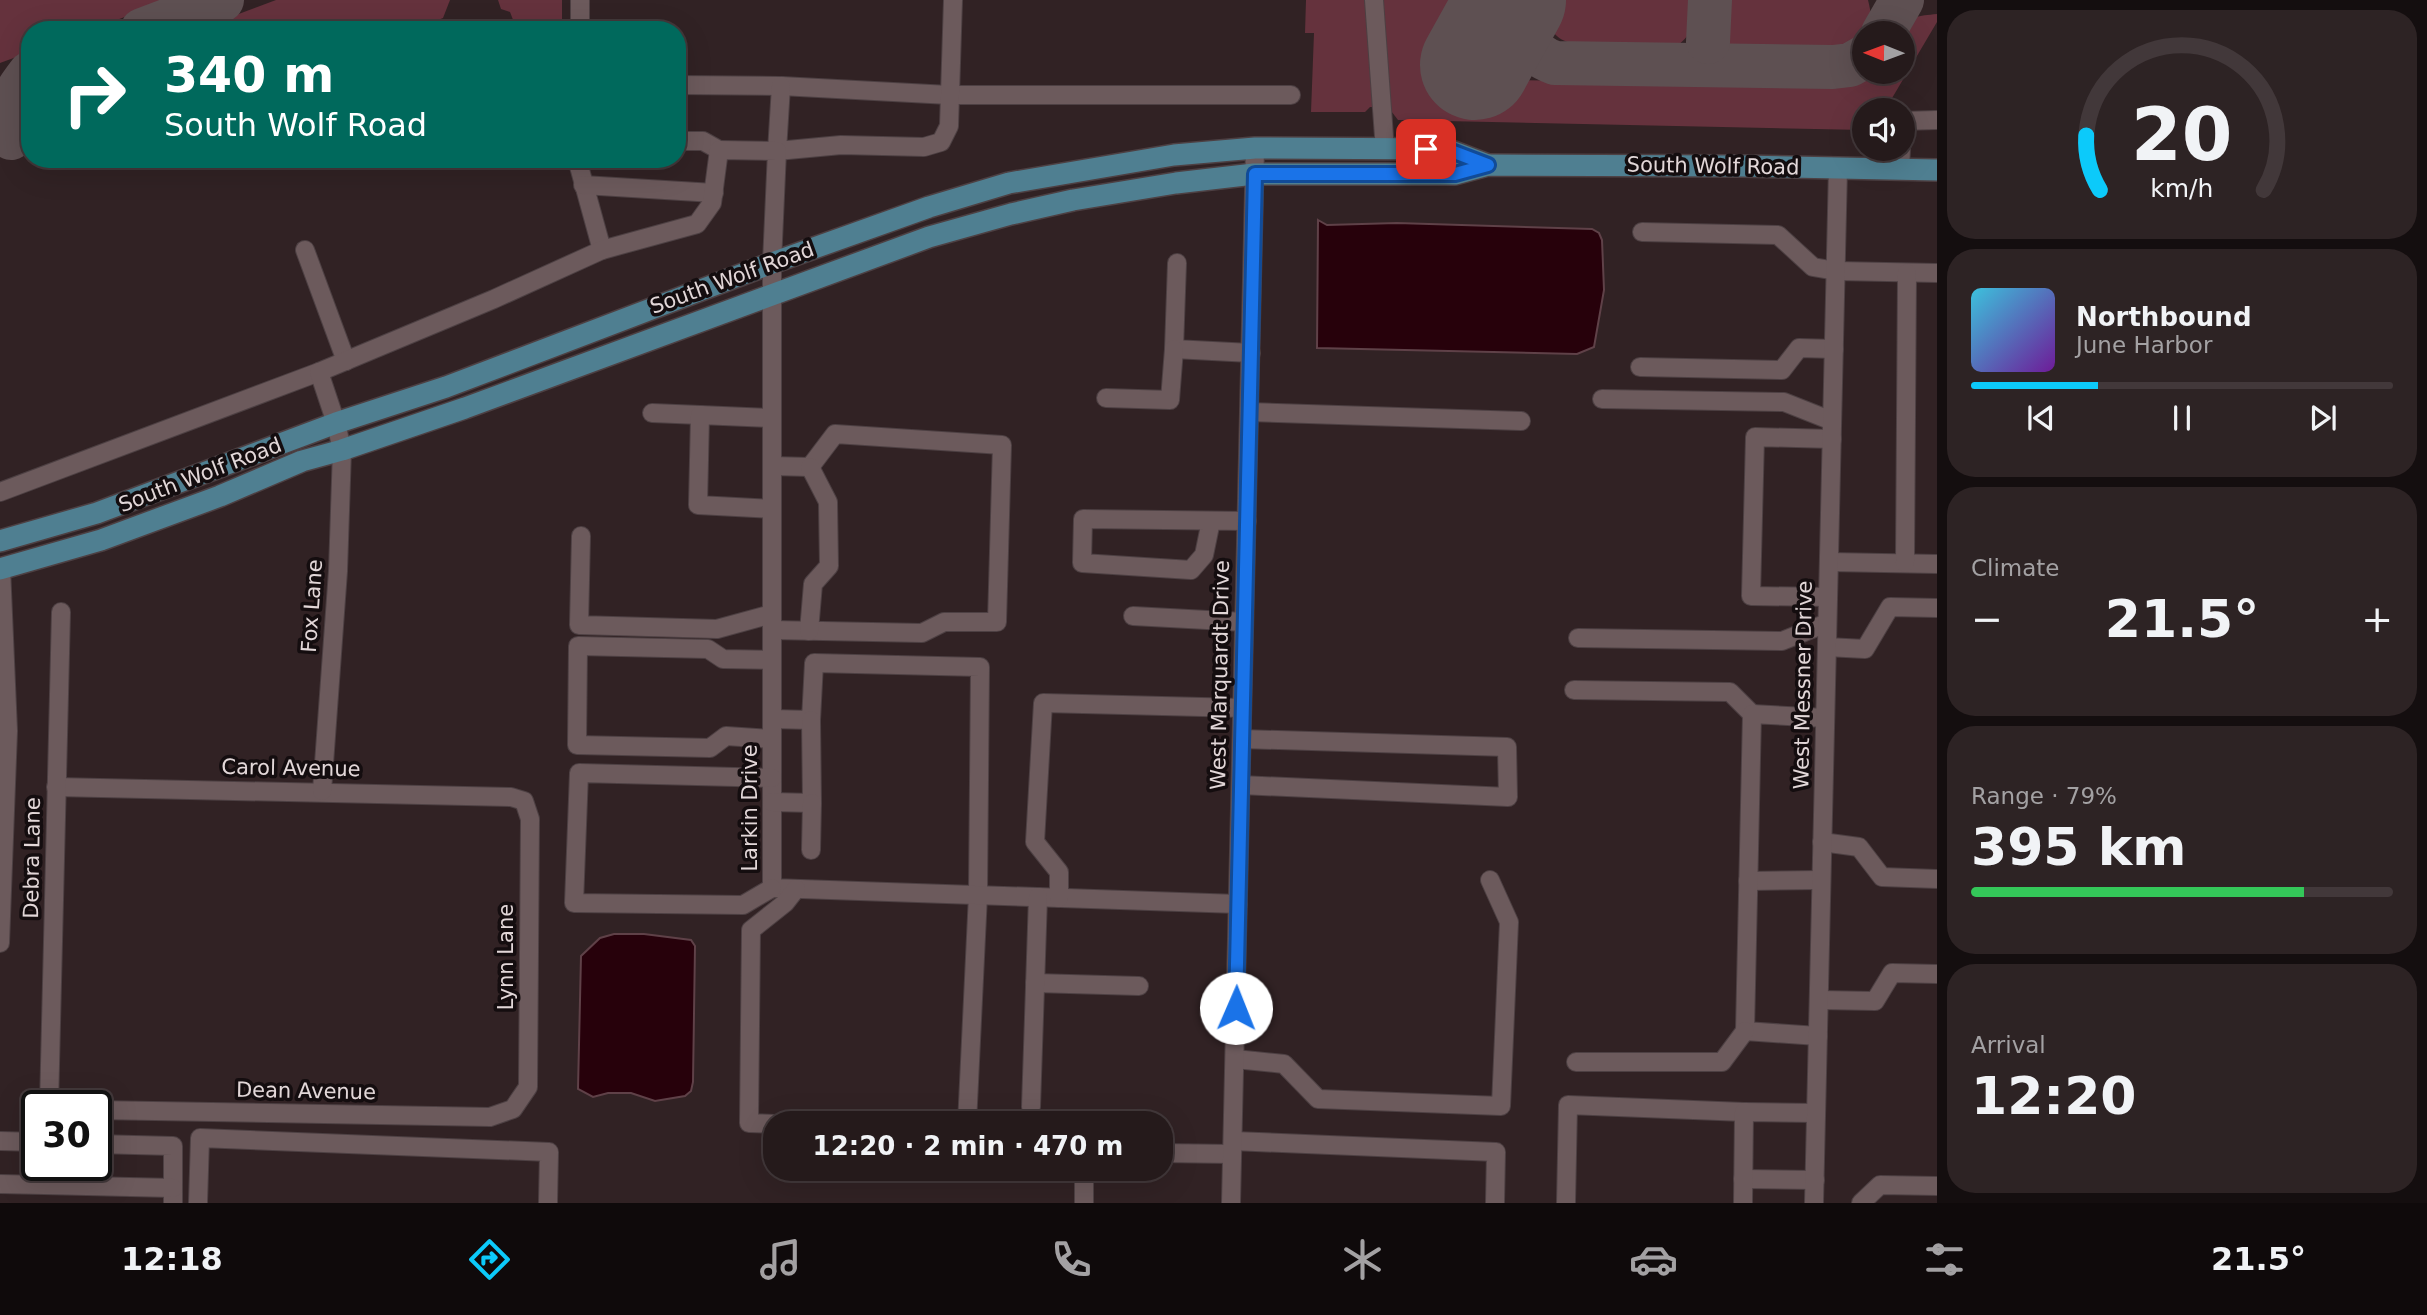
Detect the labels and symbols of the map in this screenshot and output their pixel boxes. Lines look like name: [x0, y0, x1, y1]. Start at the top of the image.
north arrow: [1852, 21, 1914, 84]
pin: [1396, 119, 1456, 179]
street label: South Wolf Road: [1626, 152, 1800, 180]
street label: South Wolf Road: [647, 237, 817, 319]
street label: South Wolf Road: [115, 433, 285, 517]
street label: Fox Lane: [297, 559, 327, 653]
street label: West Marquardt Drive: [1206, 560, 1234, 790]
street label: West Messner Drive: [1789, 580, 1817, 790]
street label: Larkin Drive: [738, 744, 762, 872]
street label: Carol Avenue: [221, 755, 361, 781]
street label: Debra Lane: [19, 797, 45, 919]
street label: Lynn Lane: [494, 904, 518, 1010]
position arrow: [1199, 971, 1273, 1045]
street label: Dean Avenue: [236, 1078, 376, 1104]
speed limit sign: 30: [21, 1090, 112, 1181]

